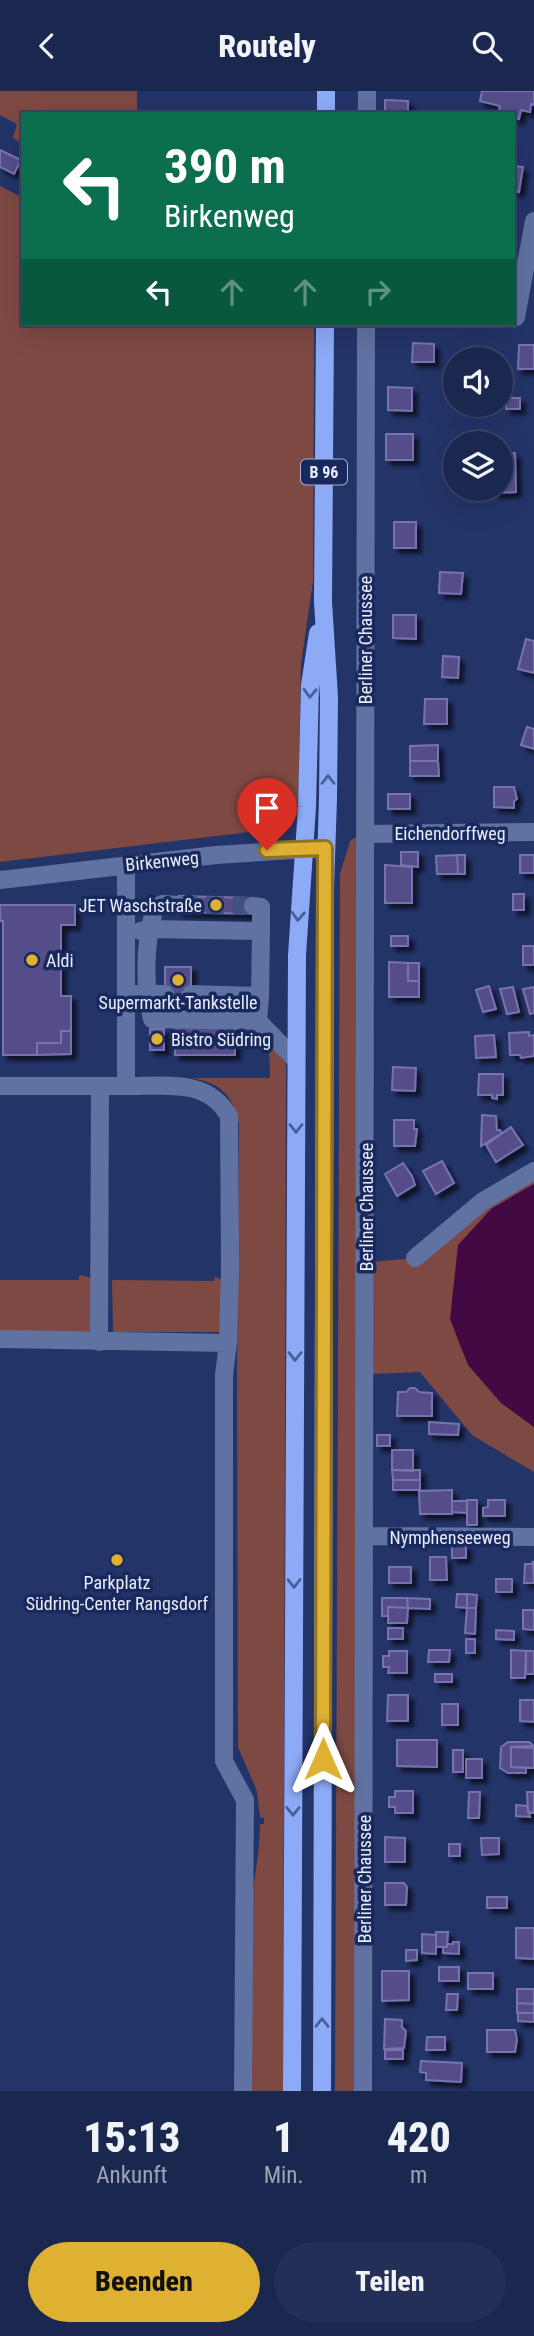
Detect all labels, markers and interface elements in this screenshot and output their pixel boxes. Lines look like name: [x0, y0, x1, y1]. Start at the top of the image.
icon: back: [28, 27, 66, 65]
text: Routely: [218, 27, 316, 65]
icon: search: [468, 27, 506, 65]
text: 390 m: [164, 138, 286, 195]
icon: left: [49, 140, 140, 231]
text: Birkenweg: [164, 197, 295, 235]
icon: left: [140, 273, 178, 311]
icon: ahead: [213, 273, 251, 311]
icon: ahead: [286, 273, 324, 311]
icon: right: [359, 273, 397, 311]
map controls: [443, 347, 513, 501]
button: sound: [443, 347, 513, 417]
button: layers: [443, 431, 513, 501]
road number: B 96: [301, 459, 347, 485]
street label: Berliner Chaussee: [355, 576, 376, 704]
one-way arrow: [302, 689, 318, 699]
one-way arrow: [320, 774, 336, 785]
pin: [237, 778, 297, 850]
icon: arrive: [248, 789, 286, 827]
street label: Eichendorffweg: [394, 823, 506, 844]
street label: Birkenweg: [124, 847, 200, 875]
place label: JET Waschstraße: [79, 895, 202, 916]
marker: JET Waschstraße: [208, 897, 224, 913]
one-way arrow: [291, 911, 306, 922]
place label: Aldi: [46, 950, 74, 971]
marker: Aldi: [24, 952, 40, 968]
marker: Supermarkt-Tankstelle: [170, 972, 186, 988]
place label: Supermarkt-Tankstelle: [99, 992, 257, 1013]
place label: Bistro Südring: [171, 1029, 271, 1050]
marker: Bistro Südring: [149, 1031, 165, 1047]
one-way arrow: [288, 1124, 304, 1134]
street label: Berliner Chaussee: [356, 1143, 377, 1271]
one-way arrow: [287, 1351, 303, 1362]
street label: Nymphenseeweg: [389, 1527, 511, 1548]
marker: Parkplatz Südring-Center Rangsdorf: [109, 1552, 125, 1568]
place label: Parkplatz Südring-Center Rangsdorf: [26, 1572, 209, 1614]
one-way arrow: [286, 1579, 302, 1589]
position arrow: [286, 1722, 360, 1796]
one-way arrow: [285, 1806, 301, 1817]
street label: Berliner Chaussee: [354, 1815, 375, 1943]
one-way arrow: [314, 2017, 330, 2028]
text: 15:13: [83, 2113, 180, 2162]
text: 1: [273, 2113, 294, 2162]
text: 420: [387, 2113, 451, 2162]
text: Ankunft: [96, 2162, 167, 2189]
text: Min.: [264, 2162, 304, 2189]
text: m: [410, 2162, 427, 2189]
button: Beenden: [28, 2242, 260, 2322]
button: Teilen: [274, 2242, 506, 2322]

